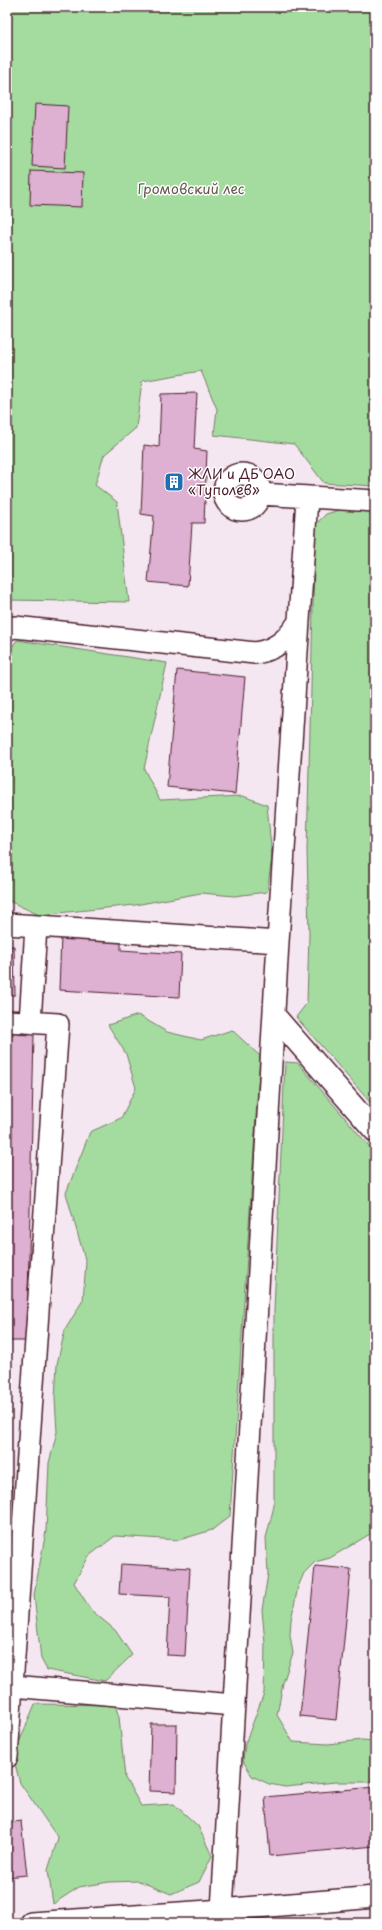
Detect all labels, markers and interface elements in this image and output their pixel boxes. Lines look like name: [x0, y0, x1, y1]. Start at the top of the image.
park label: Громовский лес: [138, 178, 245, 199]
place label: ЖЛИ и ДБ ОАО «Туполев»: [188, 463, 295, 500]
building icon: ЖЛИ и ДБ ОАО «Туполев»: [163, 471, 185, 493]

